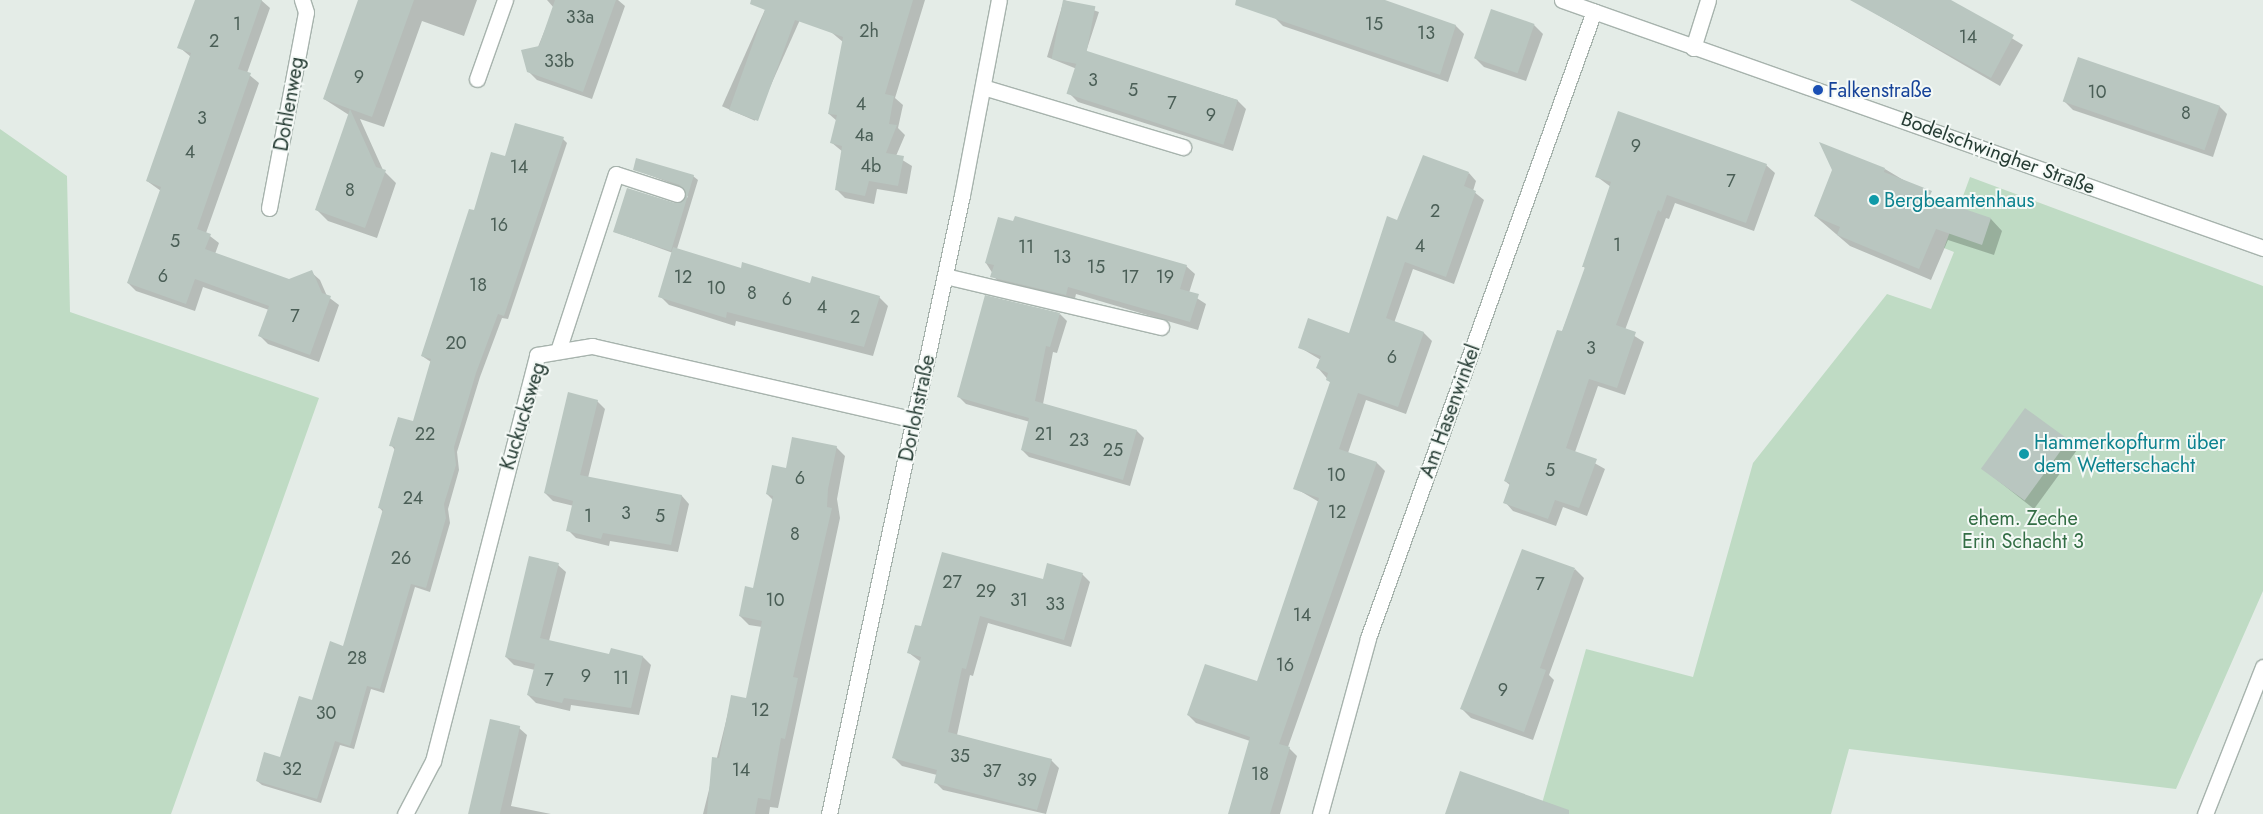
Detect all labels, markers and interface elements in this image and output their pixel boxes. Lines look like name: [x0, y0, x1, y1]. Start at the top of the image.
house number: 33a: [566, 6, 594, 28]
house number: 1: [233, 13, 241, 35]
house number: 15: [1365, 13, 1383, 35]
house number: 2h: [859, 20, 879, 42]
house number: 13: [1417, 22, 1435, 44]
house number: 14: [1959, 26, 1977, 48]
house number: 2: [209, 30, 219, 52]
house number: 33b: [544, 50, 574, 72]
street label: Dohlenweg: [269, 55, 309, 153]
house number: 9: [354, 66, 364, 88]
house number: 3: [1088, 69, 1098, 91]
place label: Falkenstraße: [1828, 78, 1932, 102]
house number: 5: [1128, 79, 1138, 101]
house number: 10: [2088, 81, 2106, 103]
marker: Falkenstraße: [1812, 84, 1824, 96]
house number: 7: [1167, 92, 1177, 114]
house number: 4: [856, 93, 866, 115]
house number: 8: [2181, 102, 2191, 124]
house number: 9: [1206, 104, 1216, 126]
house number: 3: [197, 107, 207, 129]
street label: Bodelschwingher Straße: [1898, 107, 2098, 199]
house number: 4a: [854, 124, 874, 146]
house number: 9: [1631, 135, 1641, 157]
house number: 4: [185, 141, 195, 163]
house number: 4b: [861, 155, 881, 177]
house number: 14: [510, 156, 528, 178]
house number: 7: [1726, 170, 1736, 192]
house number: 8: [345, 179, 355, 201]
place label: Bergbeamtenhaus: [1884, 188, 2035, 212]
marker: Bergbeamtenhaus: [1868, 194, 1880, 206]
house number: 2: [1430, 200, 1440, 222]
house number: 16: [490, 214, 508, 236]
house number: 5: [170, 230, 180, 252]
house number: 1: [1613, 234, 1621, 256]
house number: 4: [1415, 235, 1425, 257]
house number: 11: [1018, 236, 1034, 258]
house number: 13: [1053, 246, 1071, 268]
house number: 15: [1087, 256, 1105, 278]
house number: 6: [158, 265, 168, 287]
house number: 12: [674, 266, 692, 288]
house number: 17: [1121, 266, 1139, 288]
house number: 19: [1156, 266, 1174, 288]
house number: 18: [469, 274, 487, 296]
house number: 10: [707, 277, 725, 299]
house number: 8: [747, 282, 757, 304]
house number: 6: [782, 288, 792, 310]
house number: 4: [817, 296, 827, 318]
house number: 7: [290, 305, 300, 327]
house number: 2: [850, 306, 860, 328]
house number: 20: [445, 332, 467, 354]
house number: 3: [1586, 337, 1596, 359]
street label: Am Hasenwinkel: [1415, 341, 1485, 481]
house number: 6: [1387, 346, 1397, 368]
street label: Dorlohstraße: [894, 353, 940, 463]
street label: Kuckucksweg: [495, 359, 551, 473]
house number: 22: [415, 423, 435, 445]
house number: 21: [1035, 423, 1053, 445]
house number: 23: [1069, 429, 1089, 451]
place label: Hammerkopfturm über dem Wetterschacht: [2034, 430, 2226, 477]
house number: 25: [1103, 439, 1123, 461]
marker: Hammerkopfturm über dem Wetterschacht: [2018, 448, 2030, 460]
house number: 5: [1545, 459, 1555, 481]
house number: 10: [1327, 464, 1345, 486]
house number: 6: [795, 467, 805, 489]
house number: 24: [403, 487, 423, 509]
house number: 12: [1328, 501, 1346, 523]
house number: 3: [621, 502, 631, 524]
house number: 1: [584, 505, 592, 527]
house number: 5: [655, 505, 665, 527]
park label: ehem. Zeche Erin Schacht 3: [1962, 507, 2084, 554]
house number: 8: [790, 523, 800, 545]
house number: 26: [391, 547, 411, 569]
house number: 27: [942, 571, 962, 593]
house number: 7: [1535, 573, 1545, 595]
house number: 29: [976, 580, 996, 602]
house number: 10: [766, 589, 784, 611]
house number: 31: [1010, 589, 1028, 611]
house number: 33: [1045, 593, 1065, 615]
house number: 14: [1293, 604, 1311, 626]
house number: 28: [347, 647, 367, 669]
house number: 16: [1276, 654, 1294, 676]
house number: 9: [581, 665, 591, 687]
house number: 11: [613, 667, 629, 689]
house number: 7: [544, 669, 554, 691]
house number: 9: [1498, 679, 1508, 701]
house number: 12: [751, 699, 769, 721]
house number: 30: [316, 702, 336, 724]
house number: 35: [950, 745, 970, 767]
house number: 32: [282, 758, 302, 780]
house number: 14: [732, 759, 750, 781]
house number: 37: [982, 760, 1002, 782]
house number: 18: [1251, 763, 1269, 785]
house number: 39: [1017, 769, 1037, 791]

